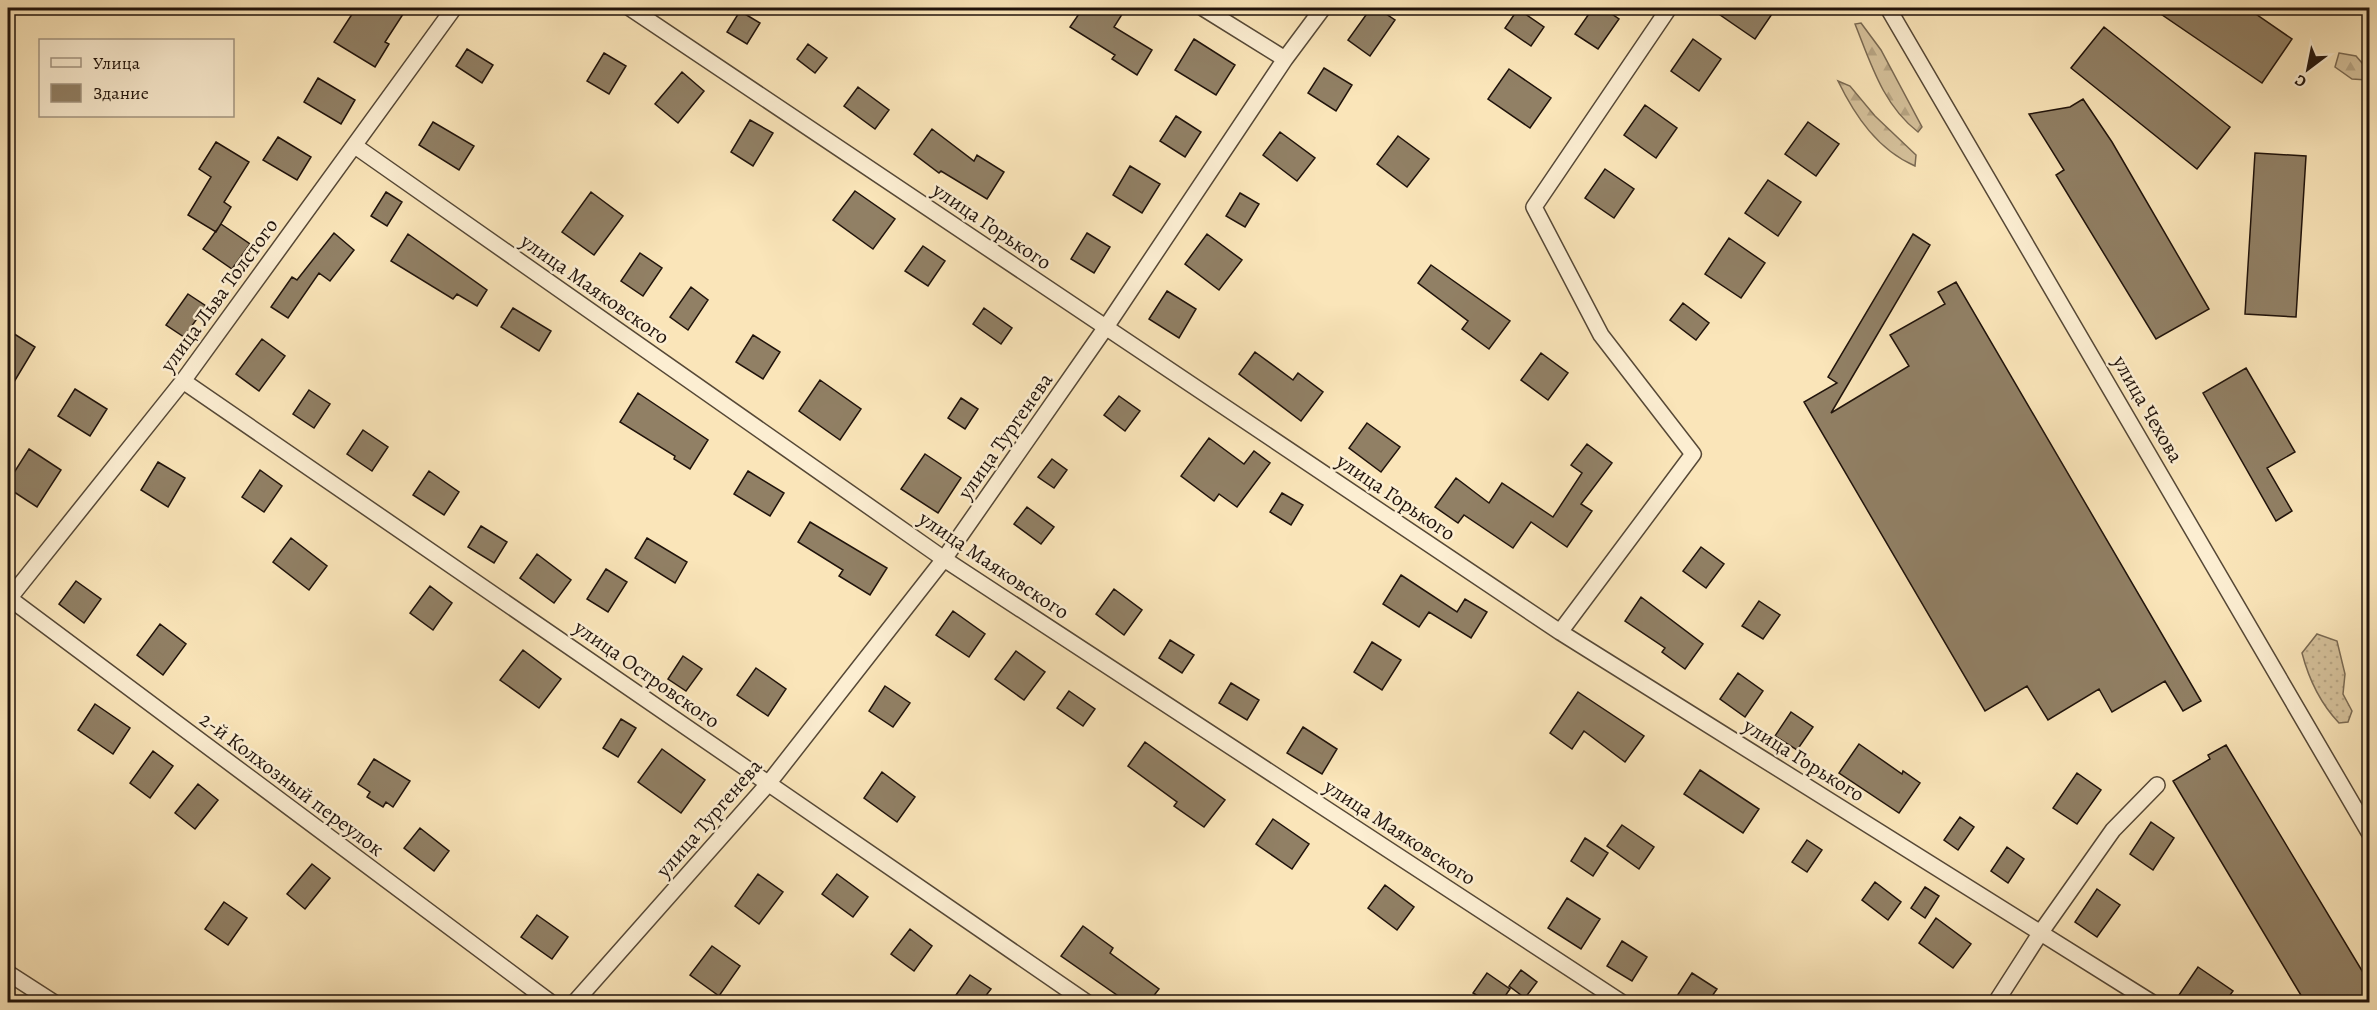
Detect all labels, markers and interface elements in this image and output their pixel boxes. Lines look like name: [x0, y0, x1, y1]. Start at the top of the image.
legend: [39, 39, 234, 117]
north arrow: [2278, 39, 2338, 99]
text: Улица: [93, 51, 141, 75]
text: С: [2290, 69, 2311, 93]
text: Здание: [93, 81, 149, 105]
street label: улица Горького: [926, 175, 1057, 276]
street label: улица Льва Толстого: [153, 212, 284, 378]
street label: улица Маяковского: [514, 227, 675, 351]
street label: улица Чехова: [2106, 349, 2190, 468]
street label: улица Тургенева: [950, 367, 1059, 506]
street label: улица Горького: [1330, 446, 1461, 547]
street label: улица Маяковского: [912, 504, 1075, 626]
street label: улица Островского: [568, 613, 725, 735]
street label: 2-й Колхозный переулок: [194, 705, 390, 863]
street label: улица Горького: [1737, 711, 1870, 808]
street label: улица Тургенева: [649, 753, 768, 884]
street label: улица Маяковского: [1318, 772, 1481, 892]

